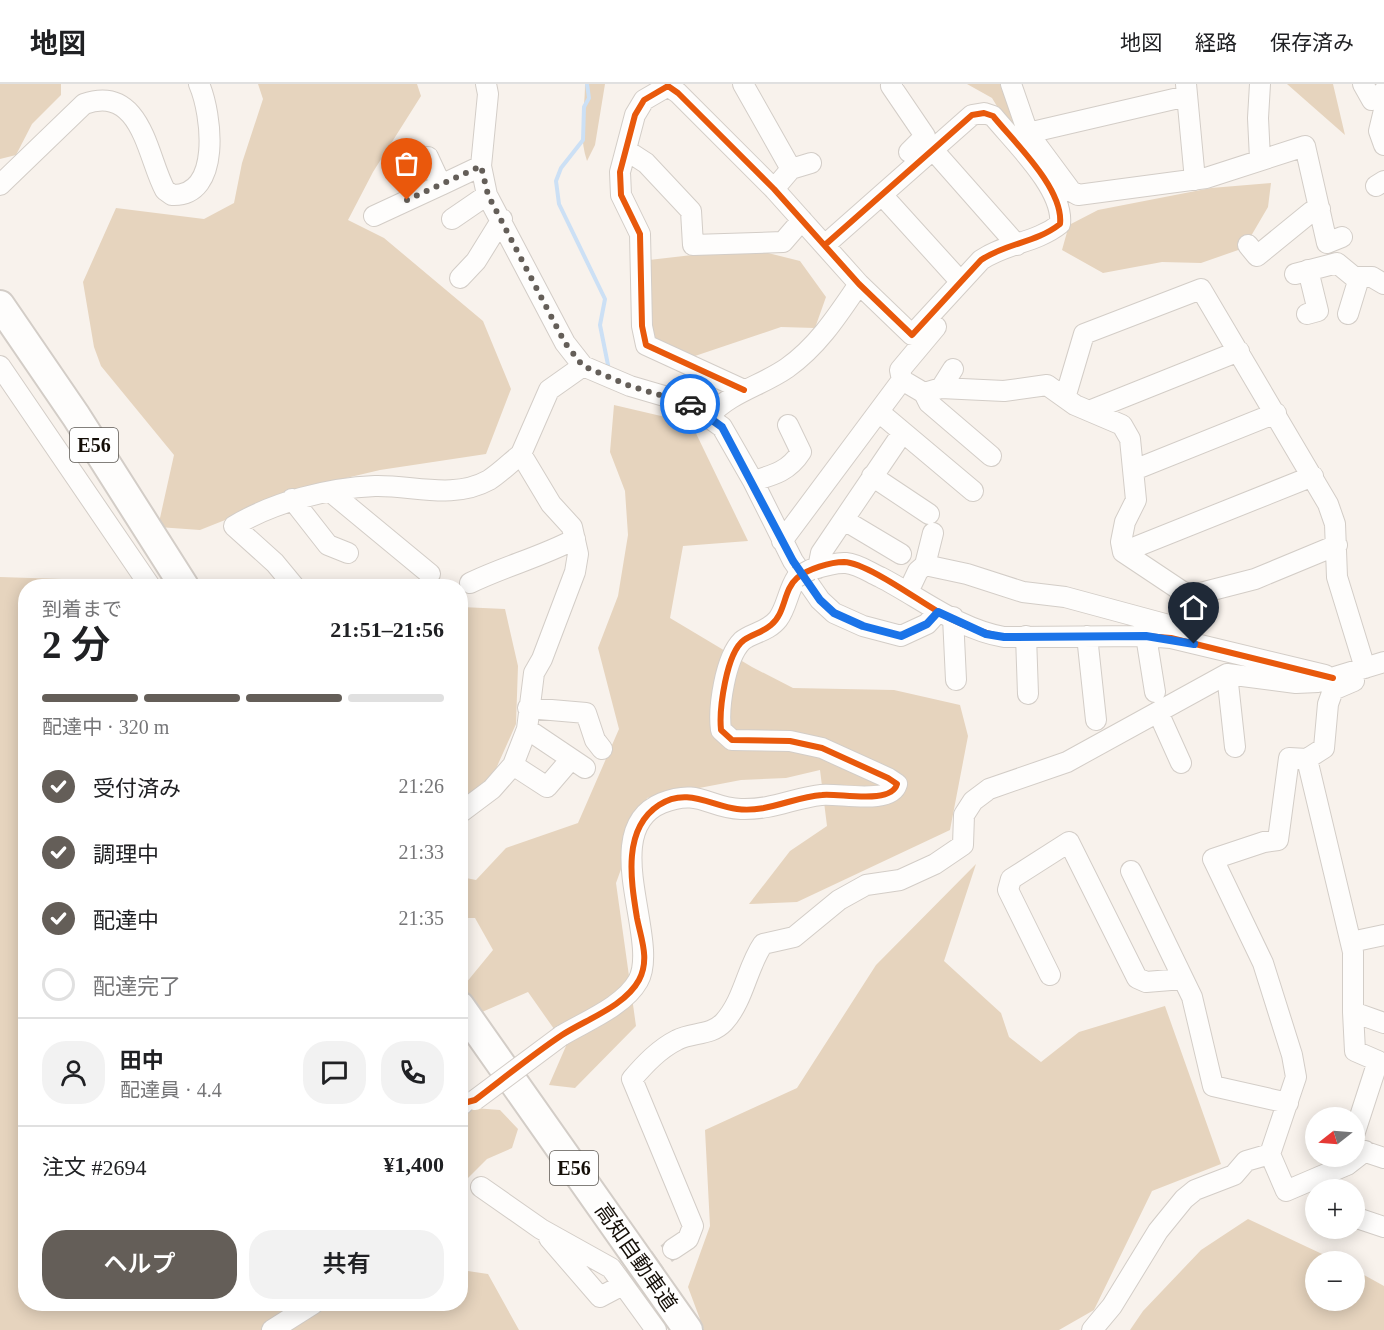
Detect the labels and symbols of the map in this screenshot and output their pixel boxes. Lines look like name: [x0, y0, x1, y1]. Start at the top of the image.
pin: [381, 138, 432, 200]
courier: [660, 374, 720, 434]
road number: E56: [70, 428, 118, 462]
pin: [1168, 582, 1219, 644]
north arrow: [1305, 1107, 1365, 1167]
road number: E56: [550, 1151, 598, 1185]
street label: 高知自動車道: [590, 1199, 682, 1315]

